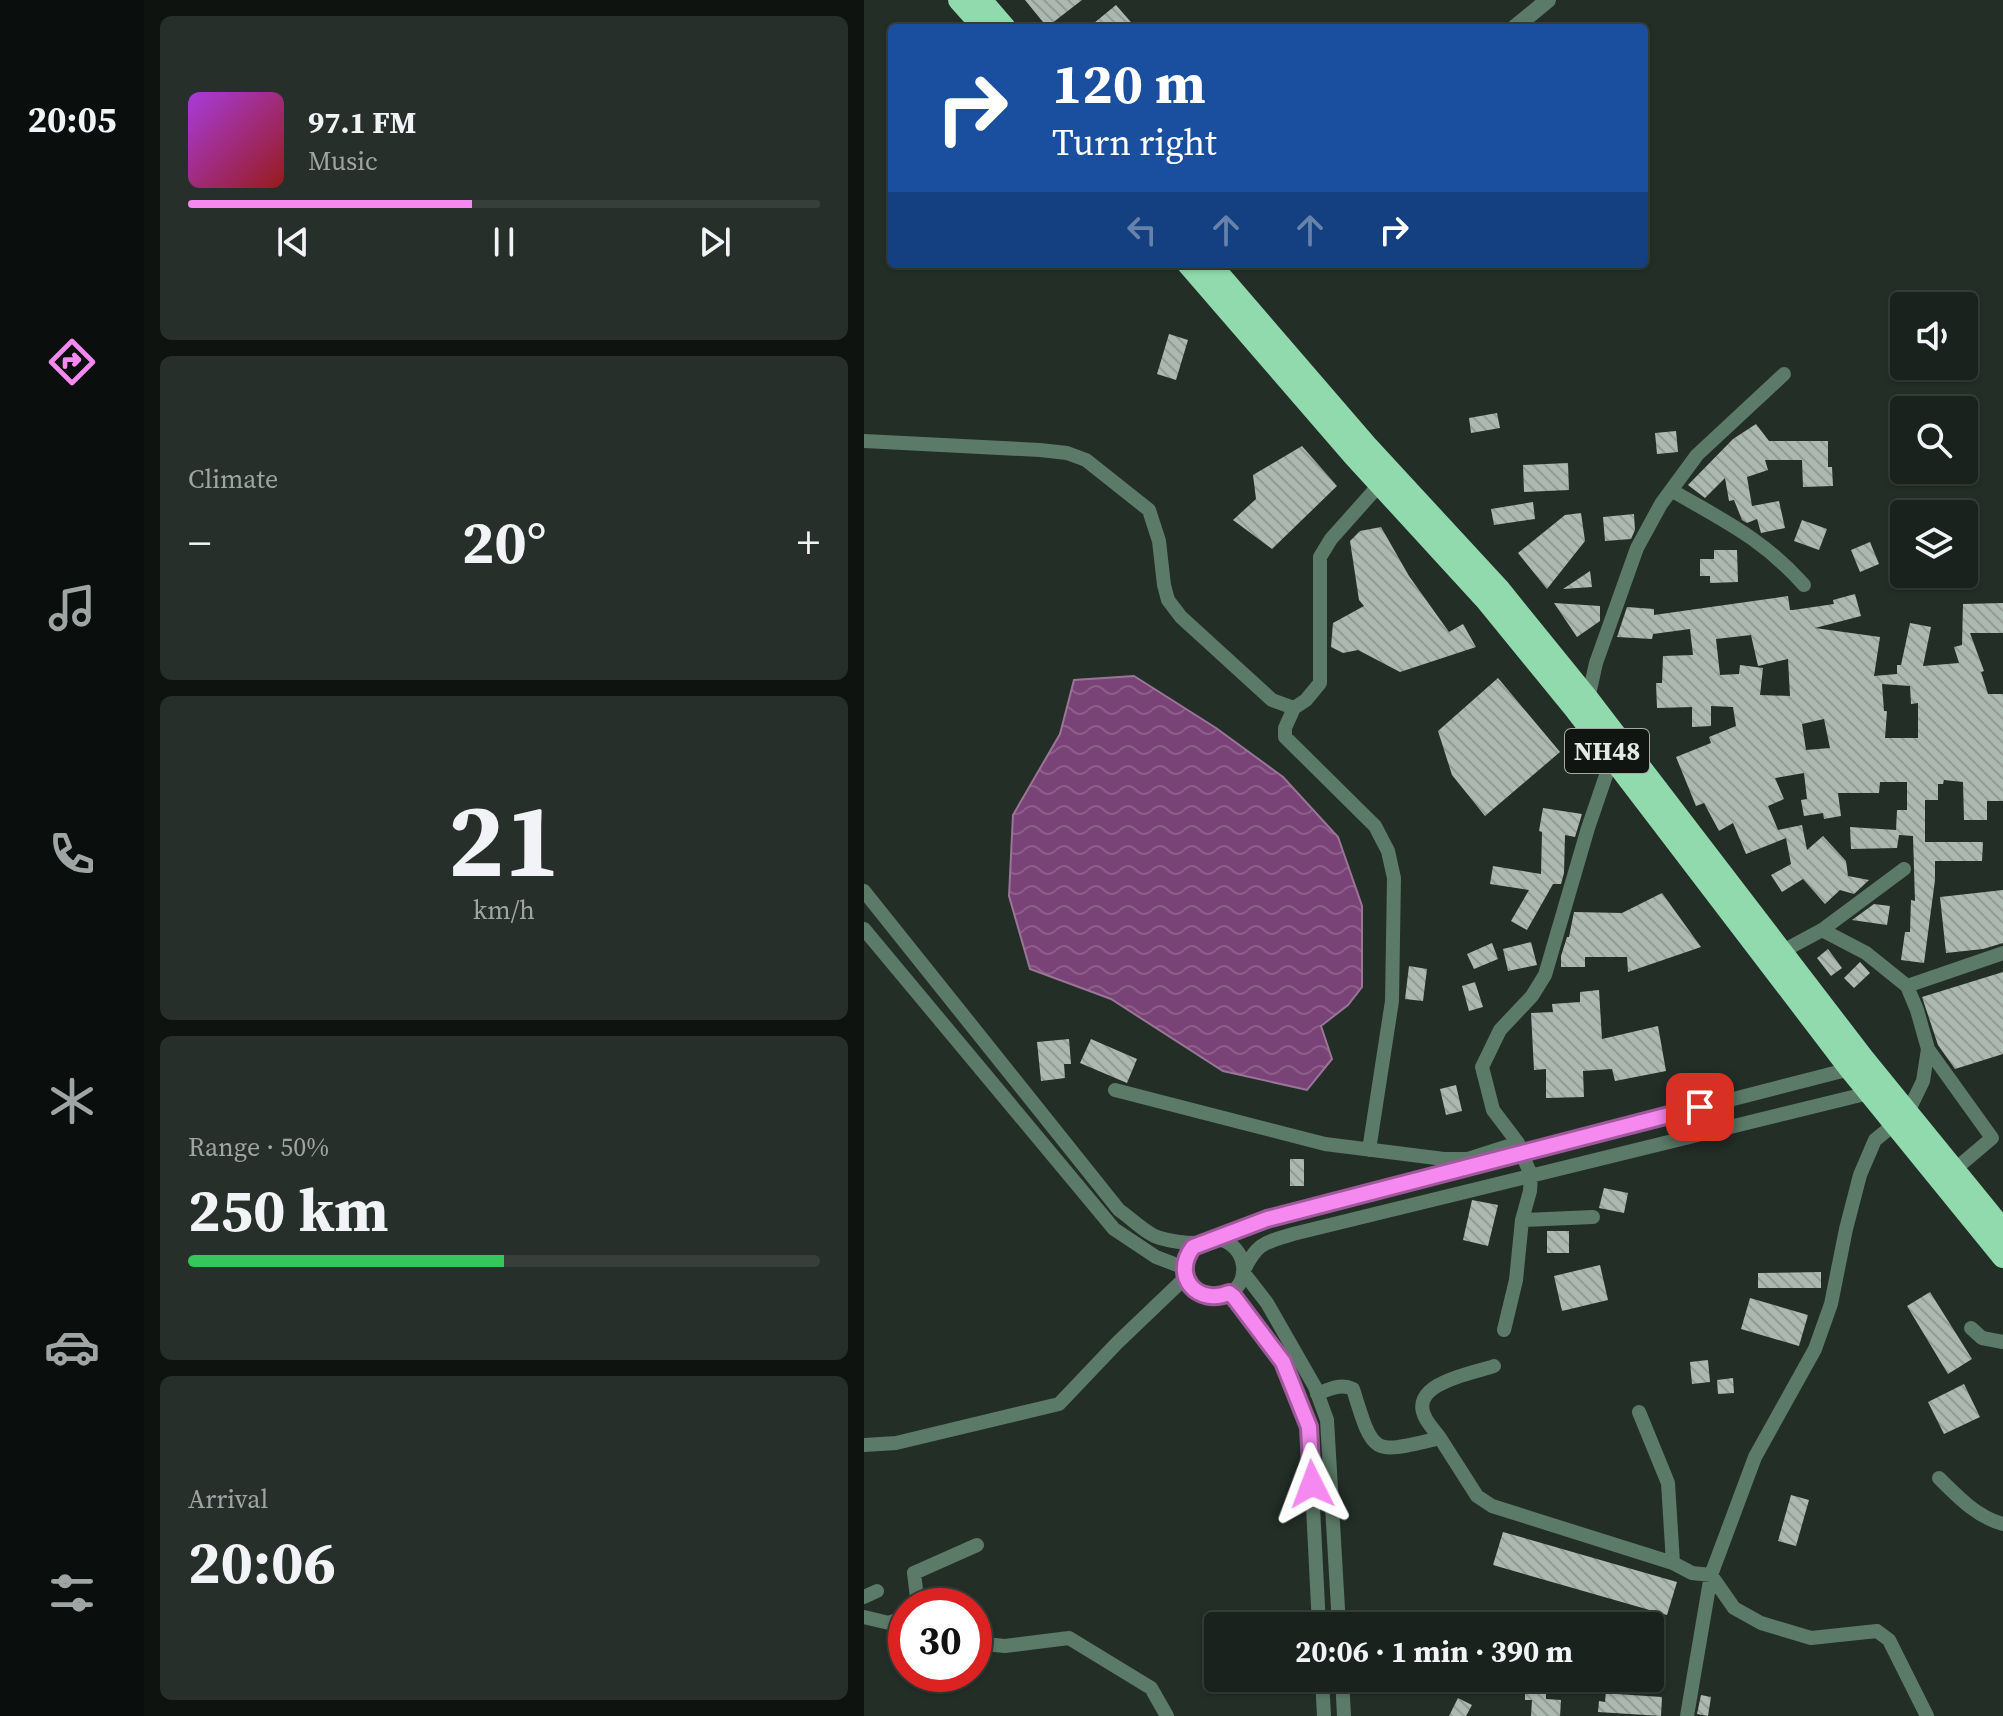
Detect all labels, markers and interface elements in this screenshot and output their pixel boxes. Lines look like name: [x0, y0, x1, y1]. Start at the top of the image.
text: 120 m: [1052, 45, 1206, 122]
icon: right: [920, 56, 1024, 160]
text: 20:05: [28, 95, 116, 144]
text: 97.1 FM: [308, 102, 416, 143]
text: Turn right: [1052, 118, 1217, 167]
text: Music: [308, 143, 378, 179]
icon: left: [1120, 208, 1164, 252]
icon: ahead: [1204, 208, 1248, 252]
icon: ahead: [1288, 208, 1332, 252]
icon: right: [1372, 208, 1416, 252]
icon: previous: [271, 220, 315, 264]
icon: pause: [482, 220, 526, 264]
icon: next: [693, 220, 737, 264]
map controls: [1890, 292, 1978, 588]
button: sound: [1890, 292, 1978, 380]
icon: directions: [44, 334, 100, 390]
button: search: [1890, 396, 1978, 484]
text: Climate: [188, 461, 278, 497]
button: layers: [1890, 500, 1978, 588]
text: 20°: [462, 501, 546, 583]
text: −: [188, 512, 211, 573]
text: +: [797, 512, 820, 573]
icon: music: [44, 580, 100, 636]
road number: NH48: [1565, 729, 1649, 773]
text: 21: [448, 768, 560, 911]
icon: phone: [44, 826, 100, 882]
text: km/h: [473, 892, 535, 928]
icon: climate: [44, 1073, 100, 1129]
pin: [1666, 1073, 1734, 1141]
icon: arrive: [1678, 1085, 1722, 1129]
text: Range · 50%: [188, 1129, 329, 1165]
text: 250 km: [188, 1169, 389, 1251]
icon: car: [44, 1319, 100, 1375]
position arrow: [1270, 1442, 1354, 1526]
text: Arrival: [188, 1481, 268, 1517]
text: 20:06: [188, 1521, 336, 1603]
icon: filters: [44, 1565, 100, 1621]
speed limit sign: 30: [888, 1588, 992, 1692]
text: 20:06 · 1 min · 390 m: [1295, 1631, 1573, 1672]

